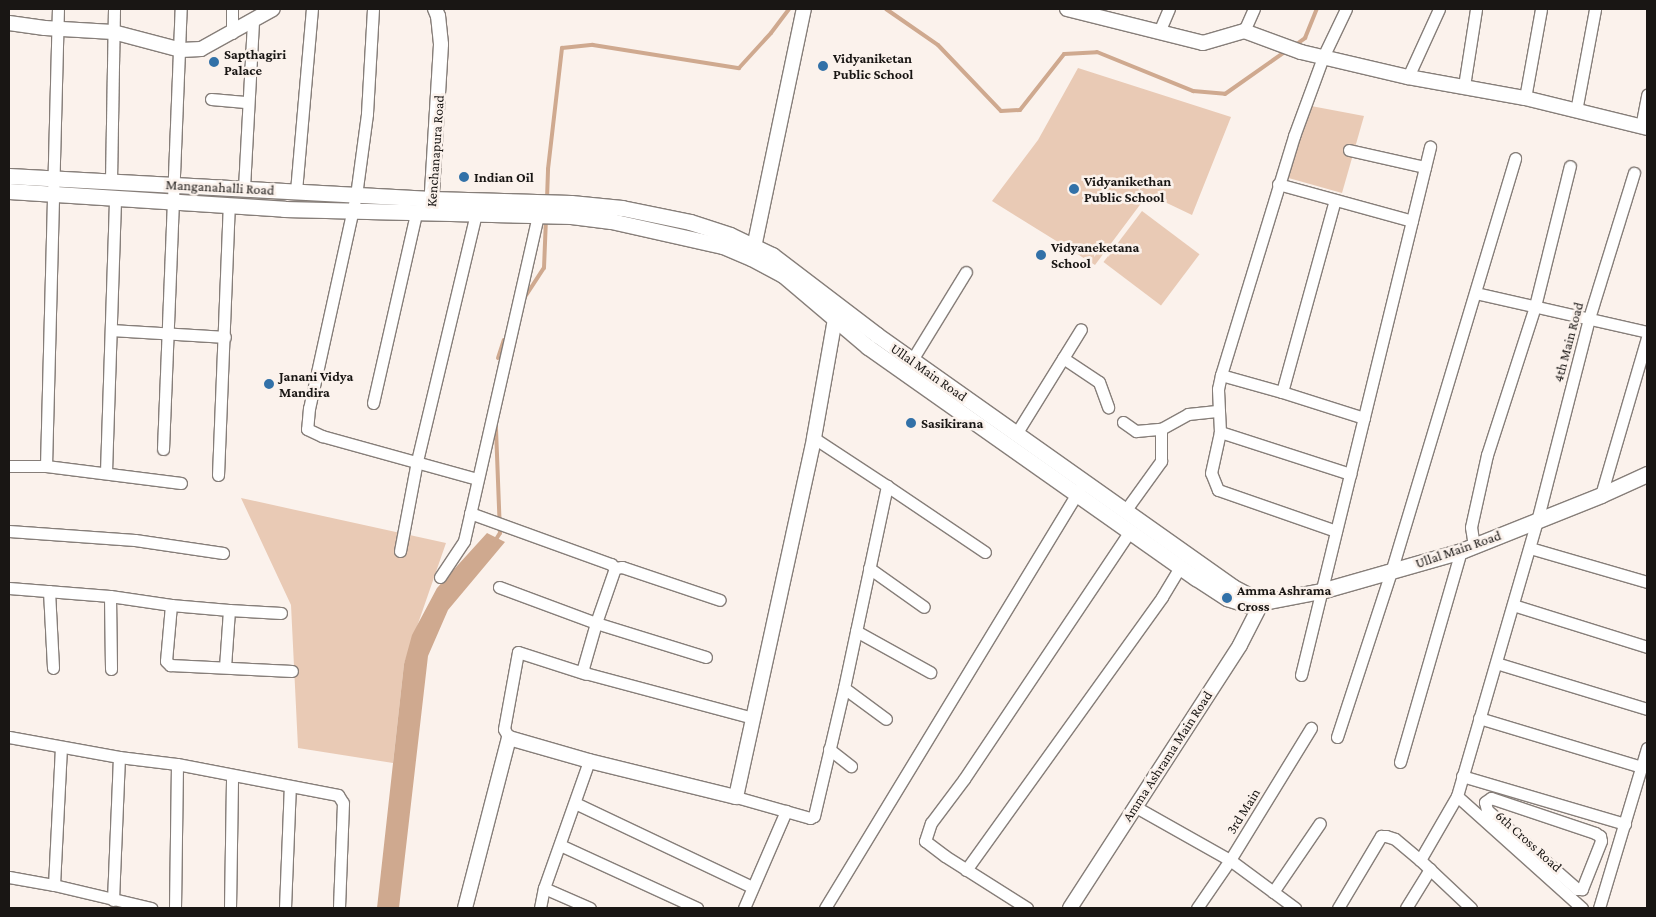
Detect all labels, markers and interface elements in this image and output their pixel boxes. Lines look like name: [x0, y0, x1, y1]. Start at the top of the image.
place label: Sapthagiri Palace: [224, 46, 286, 78]
place label: Vidyaniketan Public School: [833, 50, 913, 82]
marker: Sapthagiri Palace: [208, 56, 220, 68]
marker: Vidyaniketan Public School: [817, 60, 829, 72]
street label: Kenchanapura Road: [423, 94, 447, 208]
place label: Indian Oil: [474, 169, 534, 185]
marker: Indian Oil: [458, 171, 470, 183]
place label: Vidyanikethan Public School: [1084, 173, 1171, 206]
street label: Manganahalli Road: [165, 176, 275, 198]
marker: Vidyanikethan Public School: [1068, 183, 1080, 195]
place label: Vidyaneketana School: [1051, 239, 1139, 272]
marker: Vidyaneketana School: [1035, 249, 1047, 261]
street label: 4th Main Road: [1549, 300, 1587, 384]
street label: Ullal Main Road: [888, 339, 970, 405]
place label: Janani Vidya Mandira: [279, 368, 353, 401]
marker: Janani Vidya Mandira: [263, 378, 275, 390]
place label: Sasikirana: [921, 415, 983, 431]
marker: Sasikirana: [905, 417, 917, 429]
street label: Ullal Main Road: [1413, 526, 1503, 572]
place label: Amma Ashrama Cross: [1237, 582, 1331, 614]
marker: Amma Ashrama Cross: [1221, 592, 1233, 604]
street label: Amma Ashrama Main Road: [1118, 688, 1216, 824]
street label: 3rd Main: [1222, 785, 1264, 837]
street label: 6th Cross Road: [1492, 807, 1566, 875]

